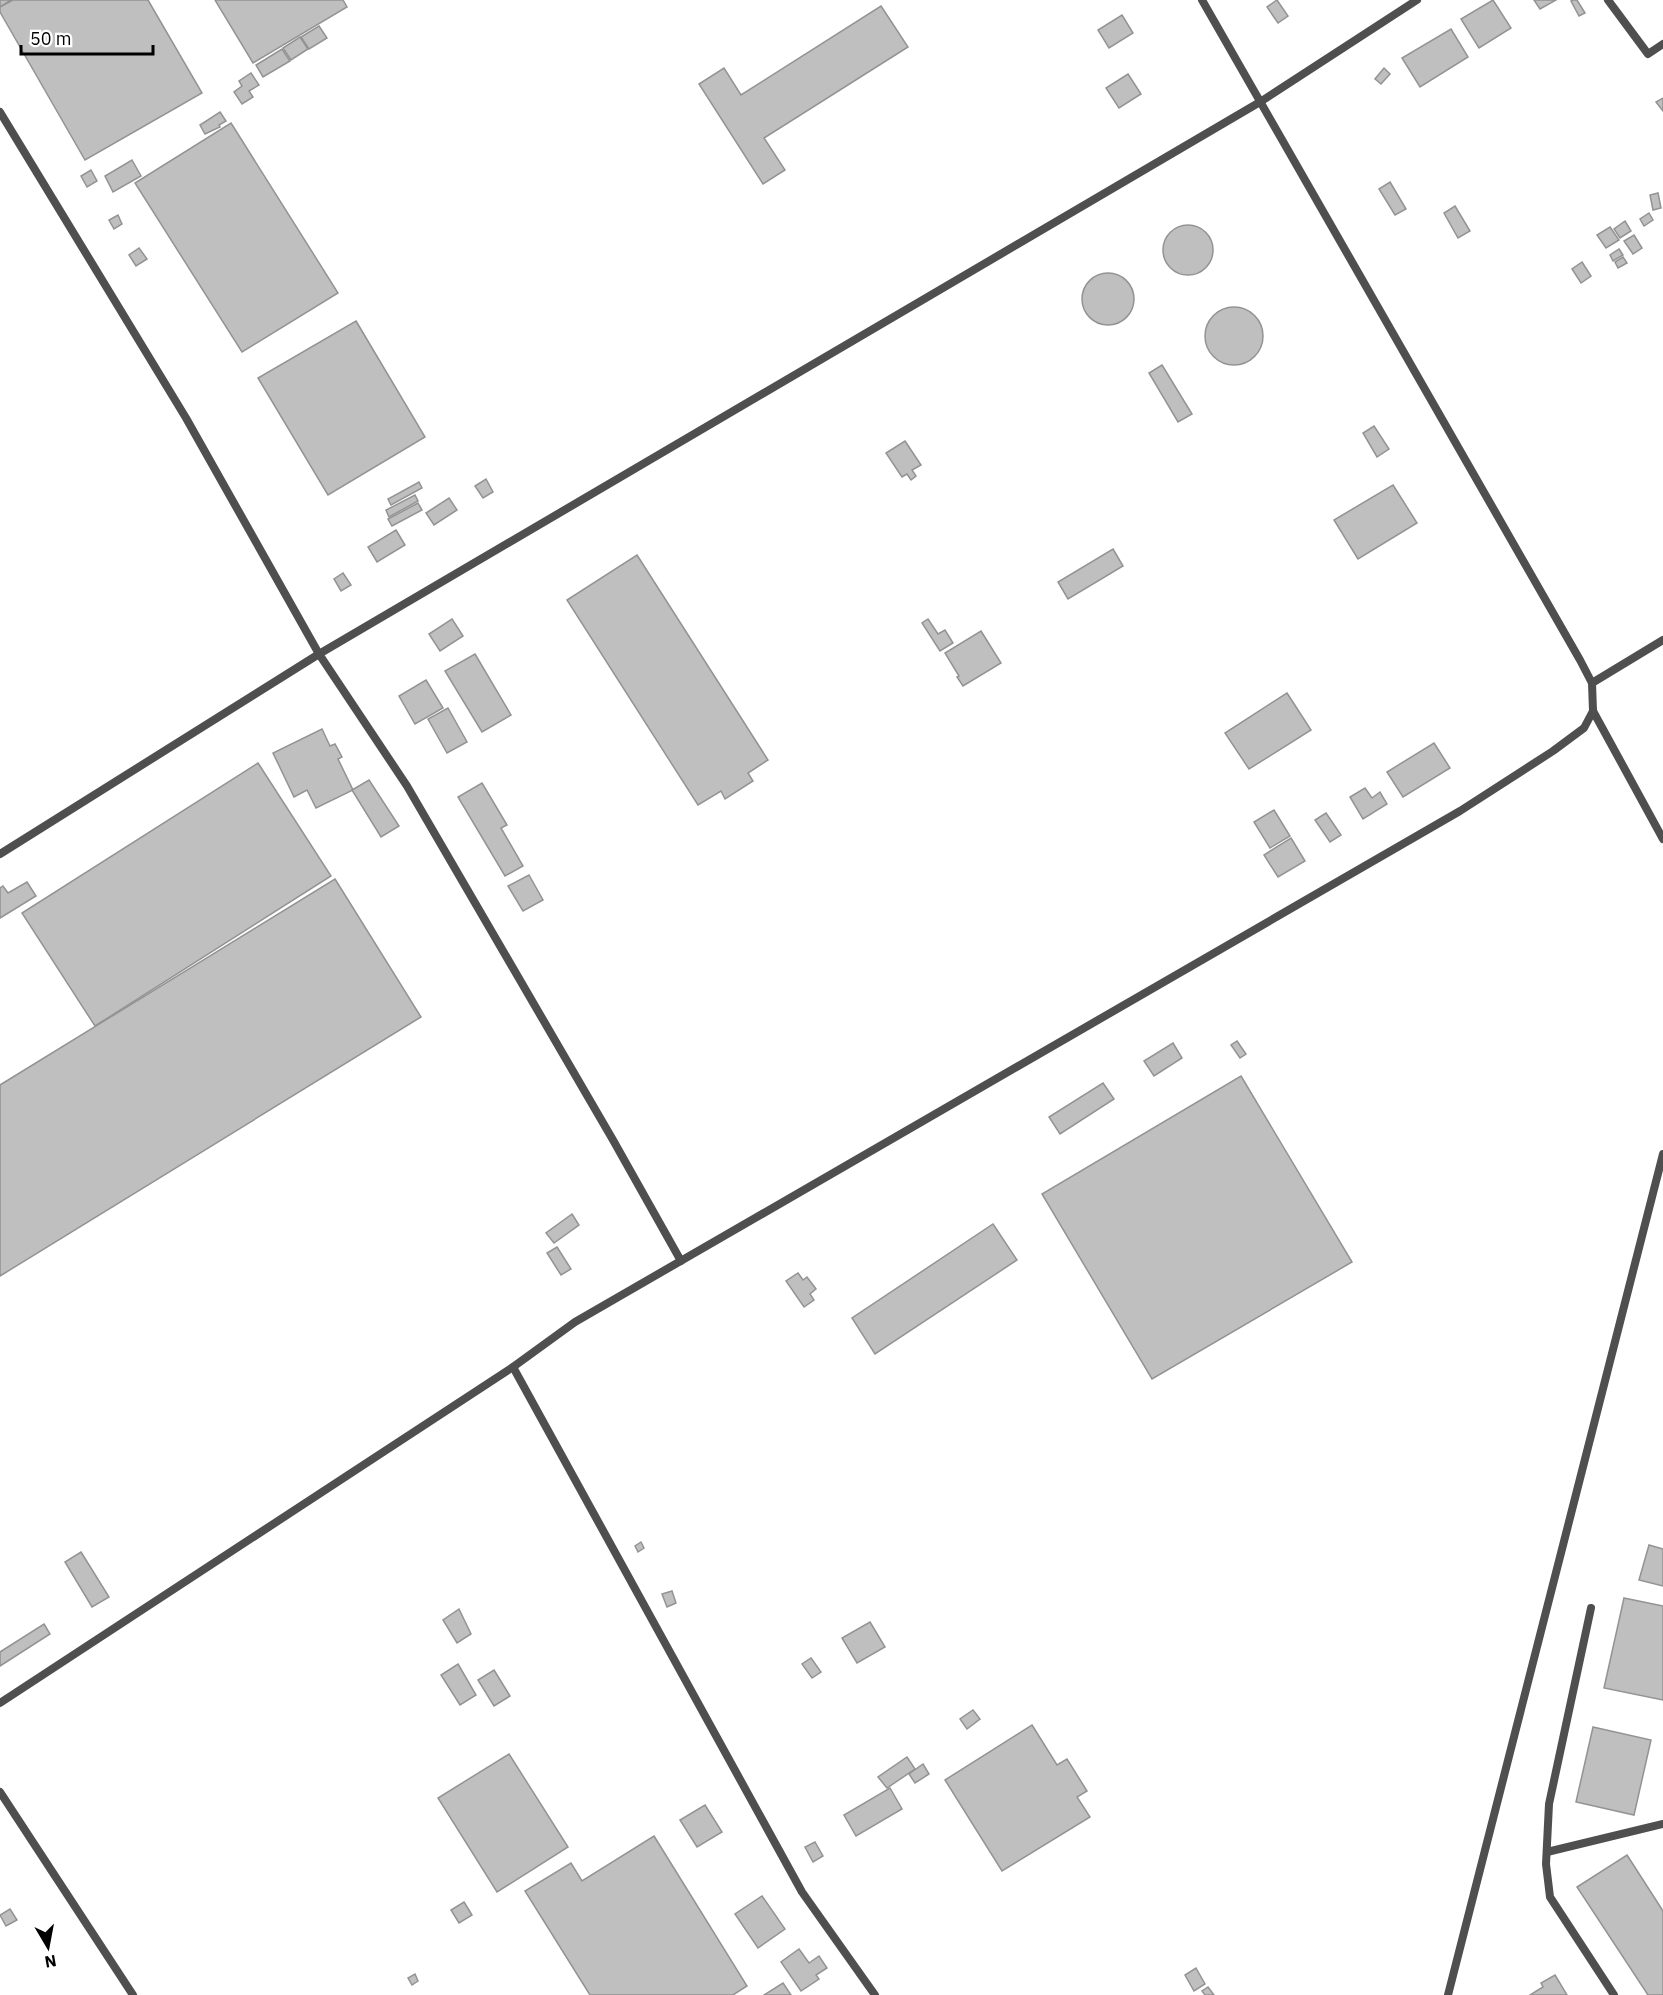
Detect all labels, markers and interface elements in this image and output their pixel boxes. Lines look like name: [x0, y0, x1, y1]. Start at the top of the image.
scale bar: [21, 18, 153, 56]
text: 50 m: [30, 27, 72, 50]
north arrow: [18, 1917, 78, 1977]
text: N: [43, 1951, 58, 1973]

